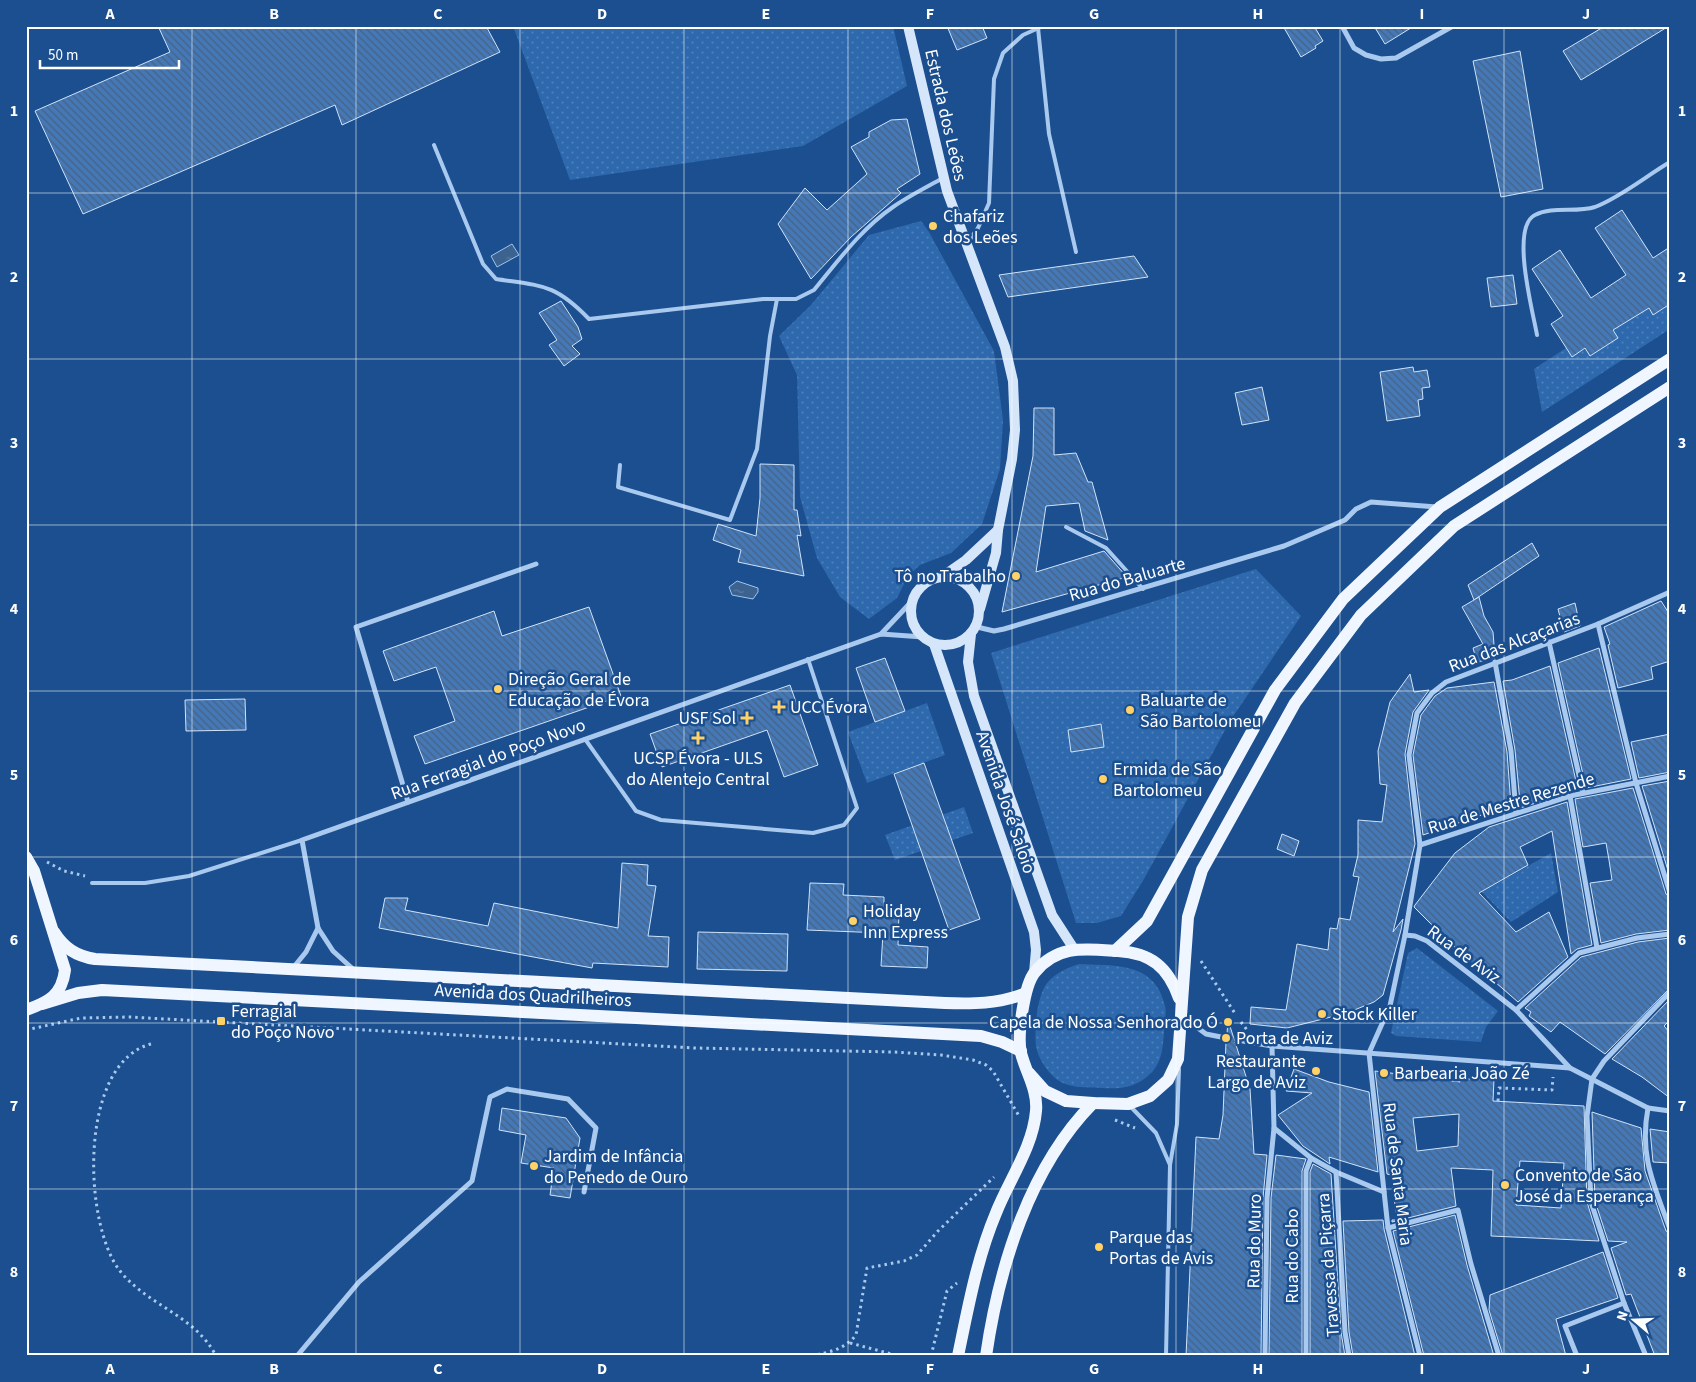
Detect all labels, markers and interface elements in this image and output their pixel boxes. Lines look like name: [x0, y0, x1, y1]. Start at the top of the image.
text: A: [104, 3, 115, 25]
text: B: [269, 3, 279, 25]
text: C: [433, 3, 443, 25]
text: D: [597, 3, 607, 25]
text: E: [762, 3, 770, 25]
text: F: [926, 3, 934, 25]
text: G: [1089, 3, 1099, 25]
text: H: [1253, 3, 1263, 25]
text: I: [1420, 3, 1424, 25]
text: J: [1582, 3, 1590, 25]
scale bar: [40, 38, 179, 70]
text: 50 m: [48, 45, 78, 66]
street label: Estrada dos Leões: [918, 47, 973, 184]
text: 1: [10, 100, 18, 122]
text: 1: [1678, 100, 1686, 122]
place label: Chafariz dos Leões: [943, 204, 1018, 250]
marker: Chafariz dos Leões: [927, 220, 939, 232]
text: 2: [10, 266, 18, 288]
text: 2: [1678, 266, 1686, 288]
text: 3: [10, 432, 18, 454]
text: 3: [1678, 432, 1686, 454]
street label: Rua do Baluarte: [1066, 551, 1188, 608]
place label: Tô no Trabalho: [894, 564, 1006, 589]
marker: Tô no Trabalho: [1010, 570, 1022, 582]
text: 4: [10, 598, 19, 620]
text: 4: [1678, 598, 1687, 620]
street label: Rua das Alcaçarias: [1445, 606, 1583, 679]
place label: Direção Geral de Educação de Évora: [508, 667, 649, 713]
marker: Direção Geral de Educação de Évora: [492, 683, 504, 695]
place label: Baluarte de São Bartolomeu: [1140, 688, 1262, 734]
place label: UCC Évora: [790, 695, 868, 720]
marker: UCC Évora: [772, 700, 786, 714]
marker: Baluarte de São Bartolomeu: [1124, 704, 1136, 716]
place label: USF Sol: [679, 706, 736, 731]
marker: USF Sol: [740, 711, 754, 725]
street label: Rua Ferragial do Poço Novo: [387, 713, 589, 806]
street label: Avenida José Saloio: [969, 727, 1042, 877]
marker: UCSP Évora - ULS do Alentejo Central: [691, 731, 705, 745]
place label: UCSP Évora - ULS do Alentejo Central: [626, 746, 770, 792]
place label: Ermida de São Bartolomeu: [1113, 757, 1222, 803]
text: 5: [10, 764, 18, 786]
text: 5: [1678, 764, 1686, 786]
street label: Rua de Mestre Rezende: [1425, 766, 1598, 841]
marker: Ermida de São Bartolomeu: [1097, 773, 1109, 785]
place label: Holiday Inn Express: [863, 899, 948, 945]
marker: Holiday Inn Express: [847, 915, 859, 927]
street label: Rua de Aviz: [1422, 919, 1506, 990]
text: 6: [10, 929, 18, 951]
text: 6: [1678, 929, 1686, 951]
street label: Avenida dos Quadrilheiros: [434, 978, 632, 1013]
place label: Ferragial do Poço Novo: [231, 999, 334, 1045]
place label: Stock Killer: [1332, 1002, 1417, 1027]
marker: Stock Killer: [1316, 1008, 1328, 1020]
place label: Capela de Nossa Senhora do Ó: [989, 1010, 1218, 1035]
marker: Ferragial do Poço Novo: [215, 1015, 227, 1027]
marker: Capela de Nossa Senhora do Ó: [1222, 1016, 1234, 1028]
place label: Porta de Aviz: [1236, 1026, 1333, 1051]
marker: Porta de Aviz: [1220, 1032, 1232, 1044]
place label: Restaurante Largo de Aviz: [1207, 1049, 1306, 1095]
place label: Barbearia João Zé: [1394, 1061, 1530, 1086]
marker: Restaurante Largo de Aviz: [1310, 1065, 1322, 1077]
marker: Barbearia João Zé: [1378, 1067, 1390, 1079]
text: 7: [10, 1095, 18, 1117]
text: 7: [1678, 1095, 1686, 1117]
street label: Rua de Santa Maria: [1376, 1101, 1419, 1247]
place label: Jardim de Infância do Penedo de Ouro: [544, 1144, 688, 1190]
marker: Jardim de Infância do Penedo de Ouro: [528, 1160, 540, 1172]
place label: Convento de São José da Esperança: [1515, 1163, 1654, 1209]
marker: Convento de São José da Esperança: [1499, 1179, 1511, 1191]
street label: Travessa da Piçarra: [1311, 1192, 1346, 1338]
street label: Rua do Muro: [1241, 1193, 1268, 1289]
street label: Rua do Cabo: [1280, 1208, 1305, 1304]
place label: Parque das Portas de Avis: [1109, 1225, 1213, 1271]
marker: Parque das Portas de Avis: [1093, 1241, 1105, 1253]
text: 8: [10, 1261, 18, 1283]
text: 8: [1678, 1261, 1686, 1283]
north arrow: [1608, 1294, 1658, 1344]
text: N: [1612, 1308, 1634, 1324]
text: A: [104, 1358, 115, 1380]
text: B: [269, 1358, 279, 1380]
text: C: [433, 1358, 443, 1380]
text: D: [597, 1358, 607, 1380]
text: E: [762, 1358, 770, 1380]
text: F: [926, 1358, 934, 1380]
text: G: [1089, 1358, 1099, 1380]
text: H: [1253, 1358, 1263, 1380]
text: I: [1420, 1358, 1424, 1380]
text: J: [1582, 1358, 1590, 1380]

